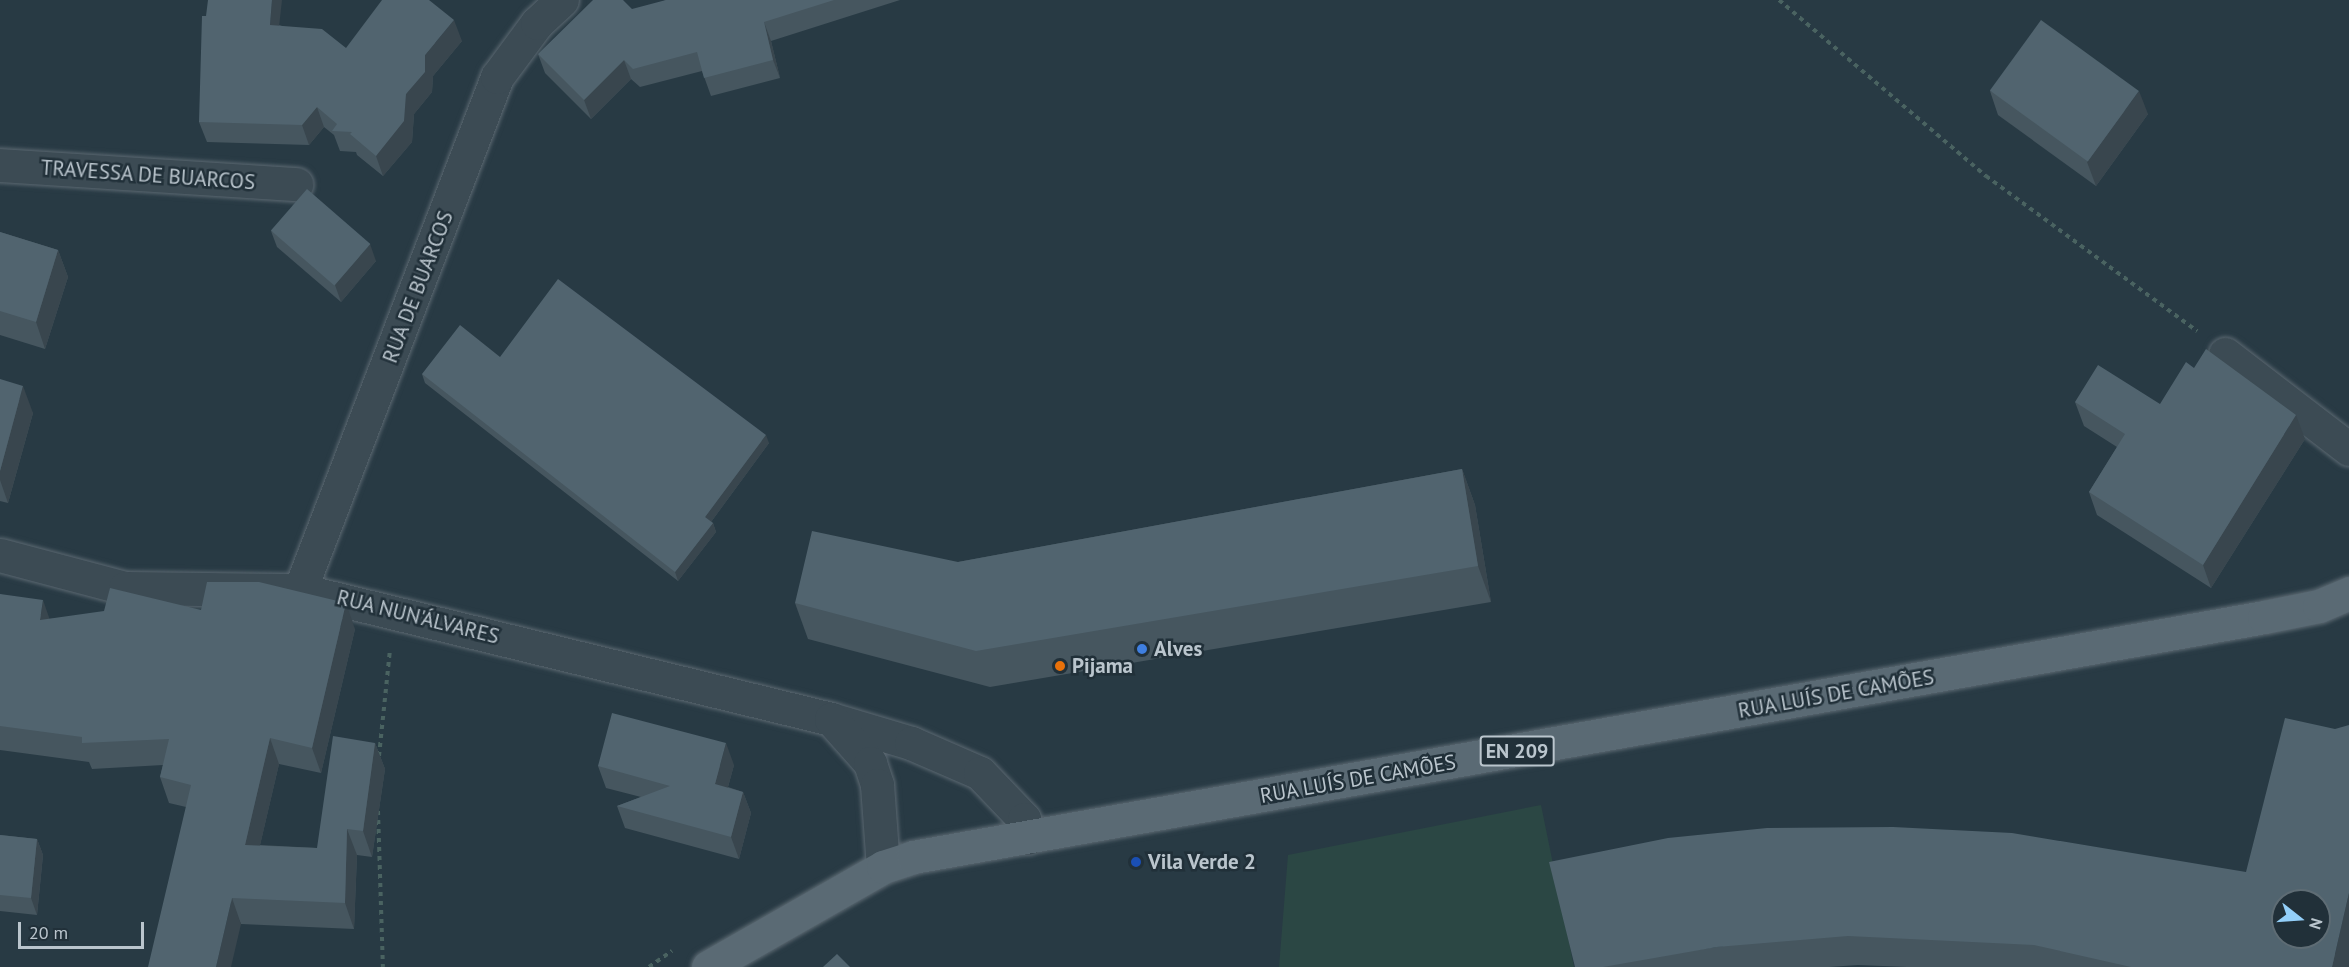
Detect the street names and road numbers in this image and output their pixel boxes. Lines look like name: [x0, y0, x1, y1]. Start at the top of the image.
street label: TRAVESSA DE BUARCOS: [40, 155, 256, 195]
street label: RUA DE BUARCOS: [377, 207, 459, 367]
street label: RUA NUN'ÁLVARES: [334, 585, 502, 649]
street label: RUA LUÍS DE CAMÕES: [1736, 664, 1936, 724]
road number: EN 209: [1480, 734, 1555, 768]
street label: RUA LUÍS DE CAMÕES: [1258, 749, 1458, 809]

